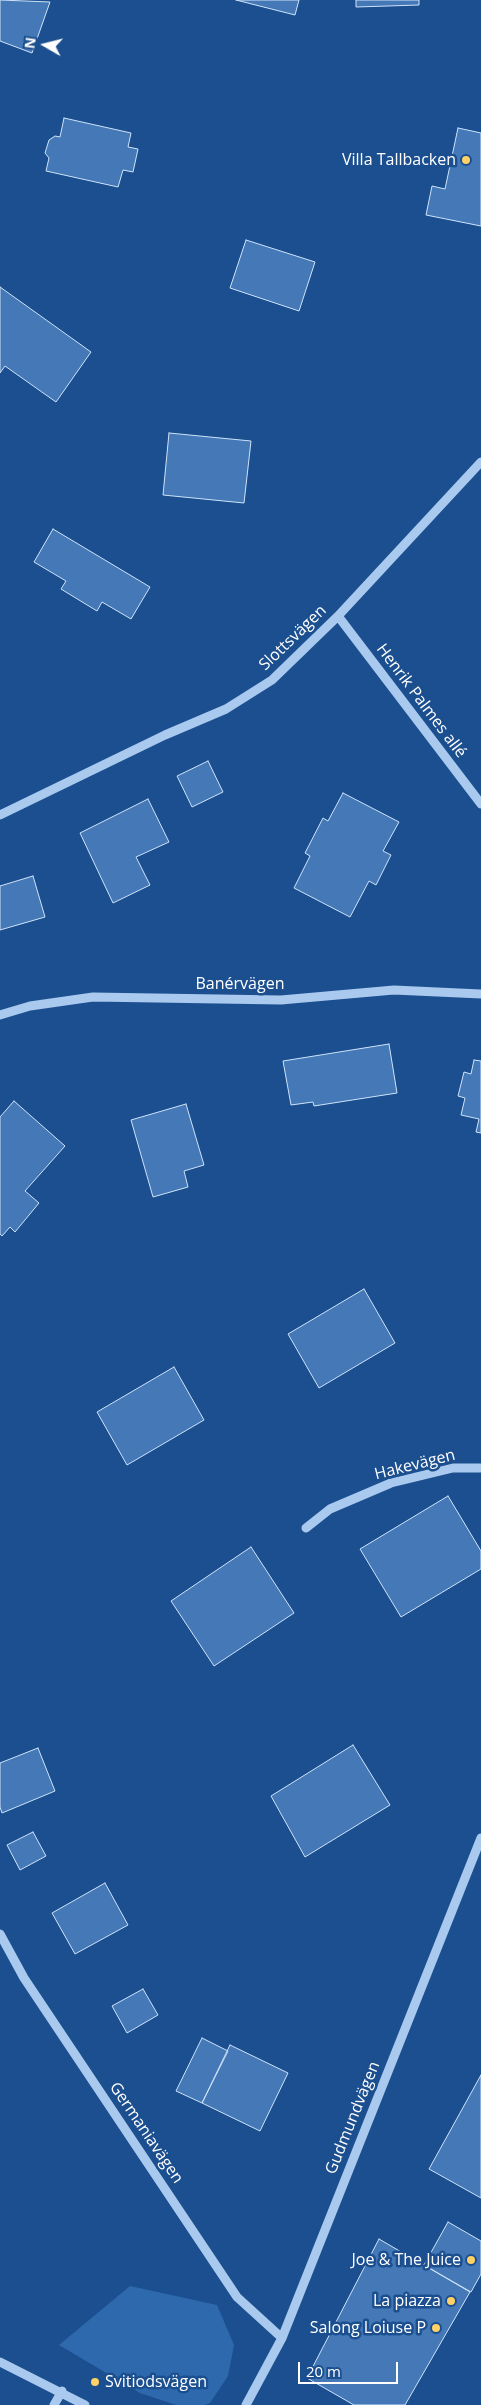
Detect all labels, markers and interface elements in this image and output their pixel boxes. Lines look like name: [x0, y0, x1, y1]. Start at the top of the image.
north arrow: [20, 20, 70, 70]
text: N: [19, 36, 40, 50]
place label: Villa Tallbacken: [342, 150, 456, 170]
marker: Villa Tallbacken: [460, 154, 472, 166]
street label: Slottsvägen: [255, 601, 331, 675]
street label: Henrik Palmes allé: [372, 640, 470, 762]
street label: Banérvägen: [196, 974, 284, 994]
street label: Hakevägen: [373, 1446, 457, 1484]
street label: Gudmundvägen: [322, 2059, 384, 2177]
street label: Germaniavägen: [105, 2079, 187, 2187]
place label: Joe & The Juice: [352, 2250, 461, 2270]
marker: Joe & The Juice: [465, 2254, 477, 2266]
place label: La piazza: [373, 2291, 441, 2311]
marker: La piazza: [445, 2295, 457, 2307]
place label: Salong Loiuse P: [310, 2318, 426, 2338]
marker: Salong Loiuse P: [430, 2322, 442, 2334]
scale bar: [301, 2352, 401, 2384]
text: 20 m: [306, 2361, 341, 2381]
place label: Svitiodsvägen: [105, 2372, 207, 2392]
marker: Svitiodsvägen: [89, 2376, 101, 2388]

